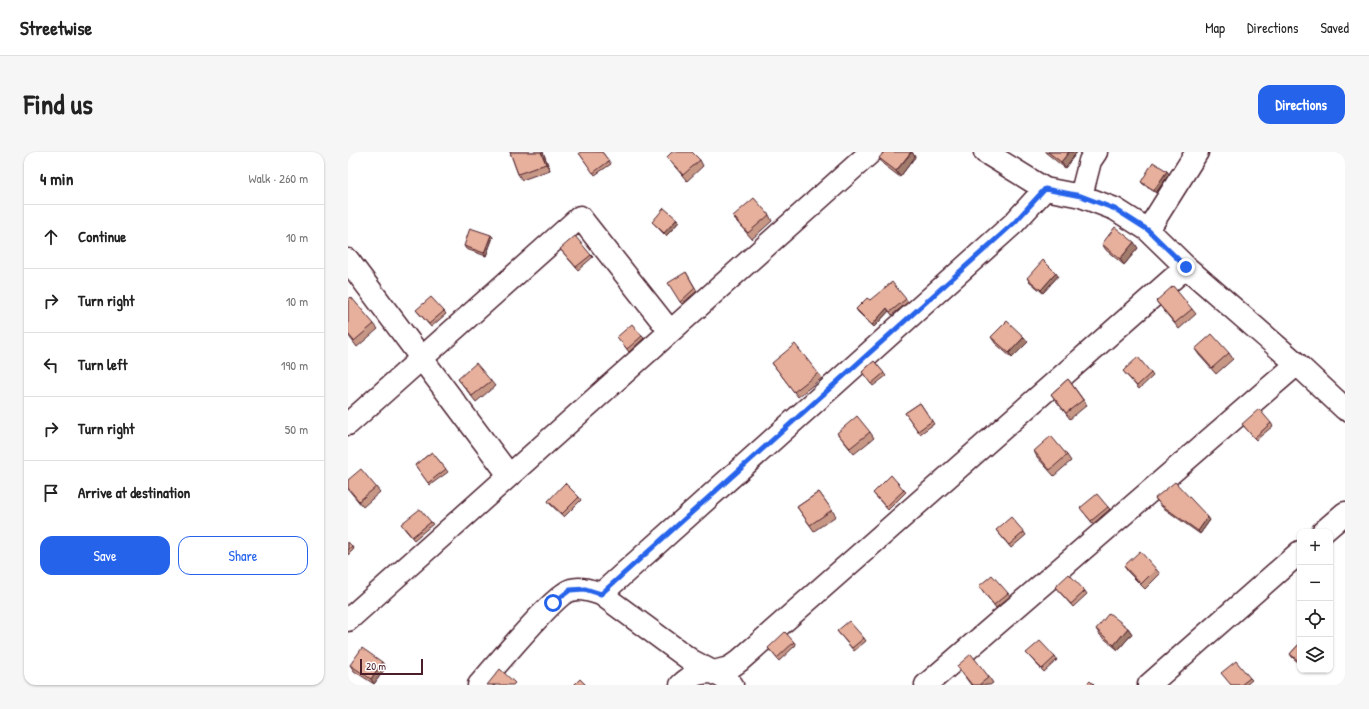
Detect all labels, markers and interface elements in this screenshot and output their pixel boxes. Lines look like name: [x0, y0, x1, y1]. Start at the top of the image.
text: Streetwise: [20, 15, 92, 41]
text: Map: [1205, 18, 1225, 37]
text: Directions: [1247, 18, 1298, 37]
text: Saved: [1320, 18, 1349, 37]
text: Find us: [24, 85, 93, 123]
button: Directions: [1258, 85, 1345, 124]
text: 4 min: [40, 167, 73, 190]
text: Walk · 260 m: [249, 169, 308, 187]
icon: ahead: [40, 226, 62, 248]
text: Continue: [78, 226, 126, 247]
text: 10 m: [286, 228, 308, 246]
route end: [1177, 258, 1195, 276]
icon: right: [40, 290, 62, 312]
text: Turn right: [78, 290, 134, 311]
text: 10 m: [286, 292, 308, 310]
icon: left: [40, 354, 62, 376]
text: Turn left: [78, 354, 128, 375]
text: 190 m: [281, 356, 308, 374]
icon: right: [40, 418, 62, 440]
text: Turn right: [78, 418, 134, 439]
text: 50 m: [285, 420, 308, 438]
icon: arrive: [40, 482, 62, 504]
text: Arrive at destination: [78, 482, 190, 503]
map controls: [1297, 529, 1333, 673]
button: +: [1297, 529, 1333, 565]
button: Save: [40, 536, 170, 575]
button: Share: [178, 536, 308, 575]
button: −: [1297, 565, 1333, 601]
route start: [544, 594, 562, 612]
button: locate: [1297, 601, 1333, 637]
button: layers: [1297, 637, 1333, 673]
scale bar: [360, 657, 423, 676]
text: 20 m: [366, 659, 386, 673]

